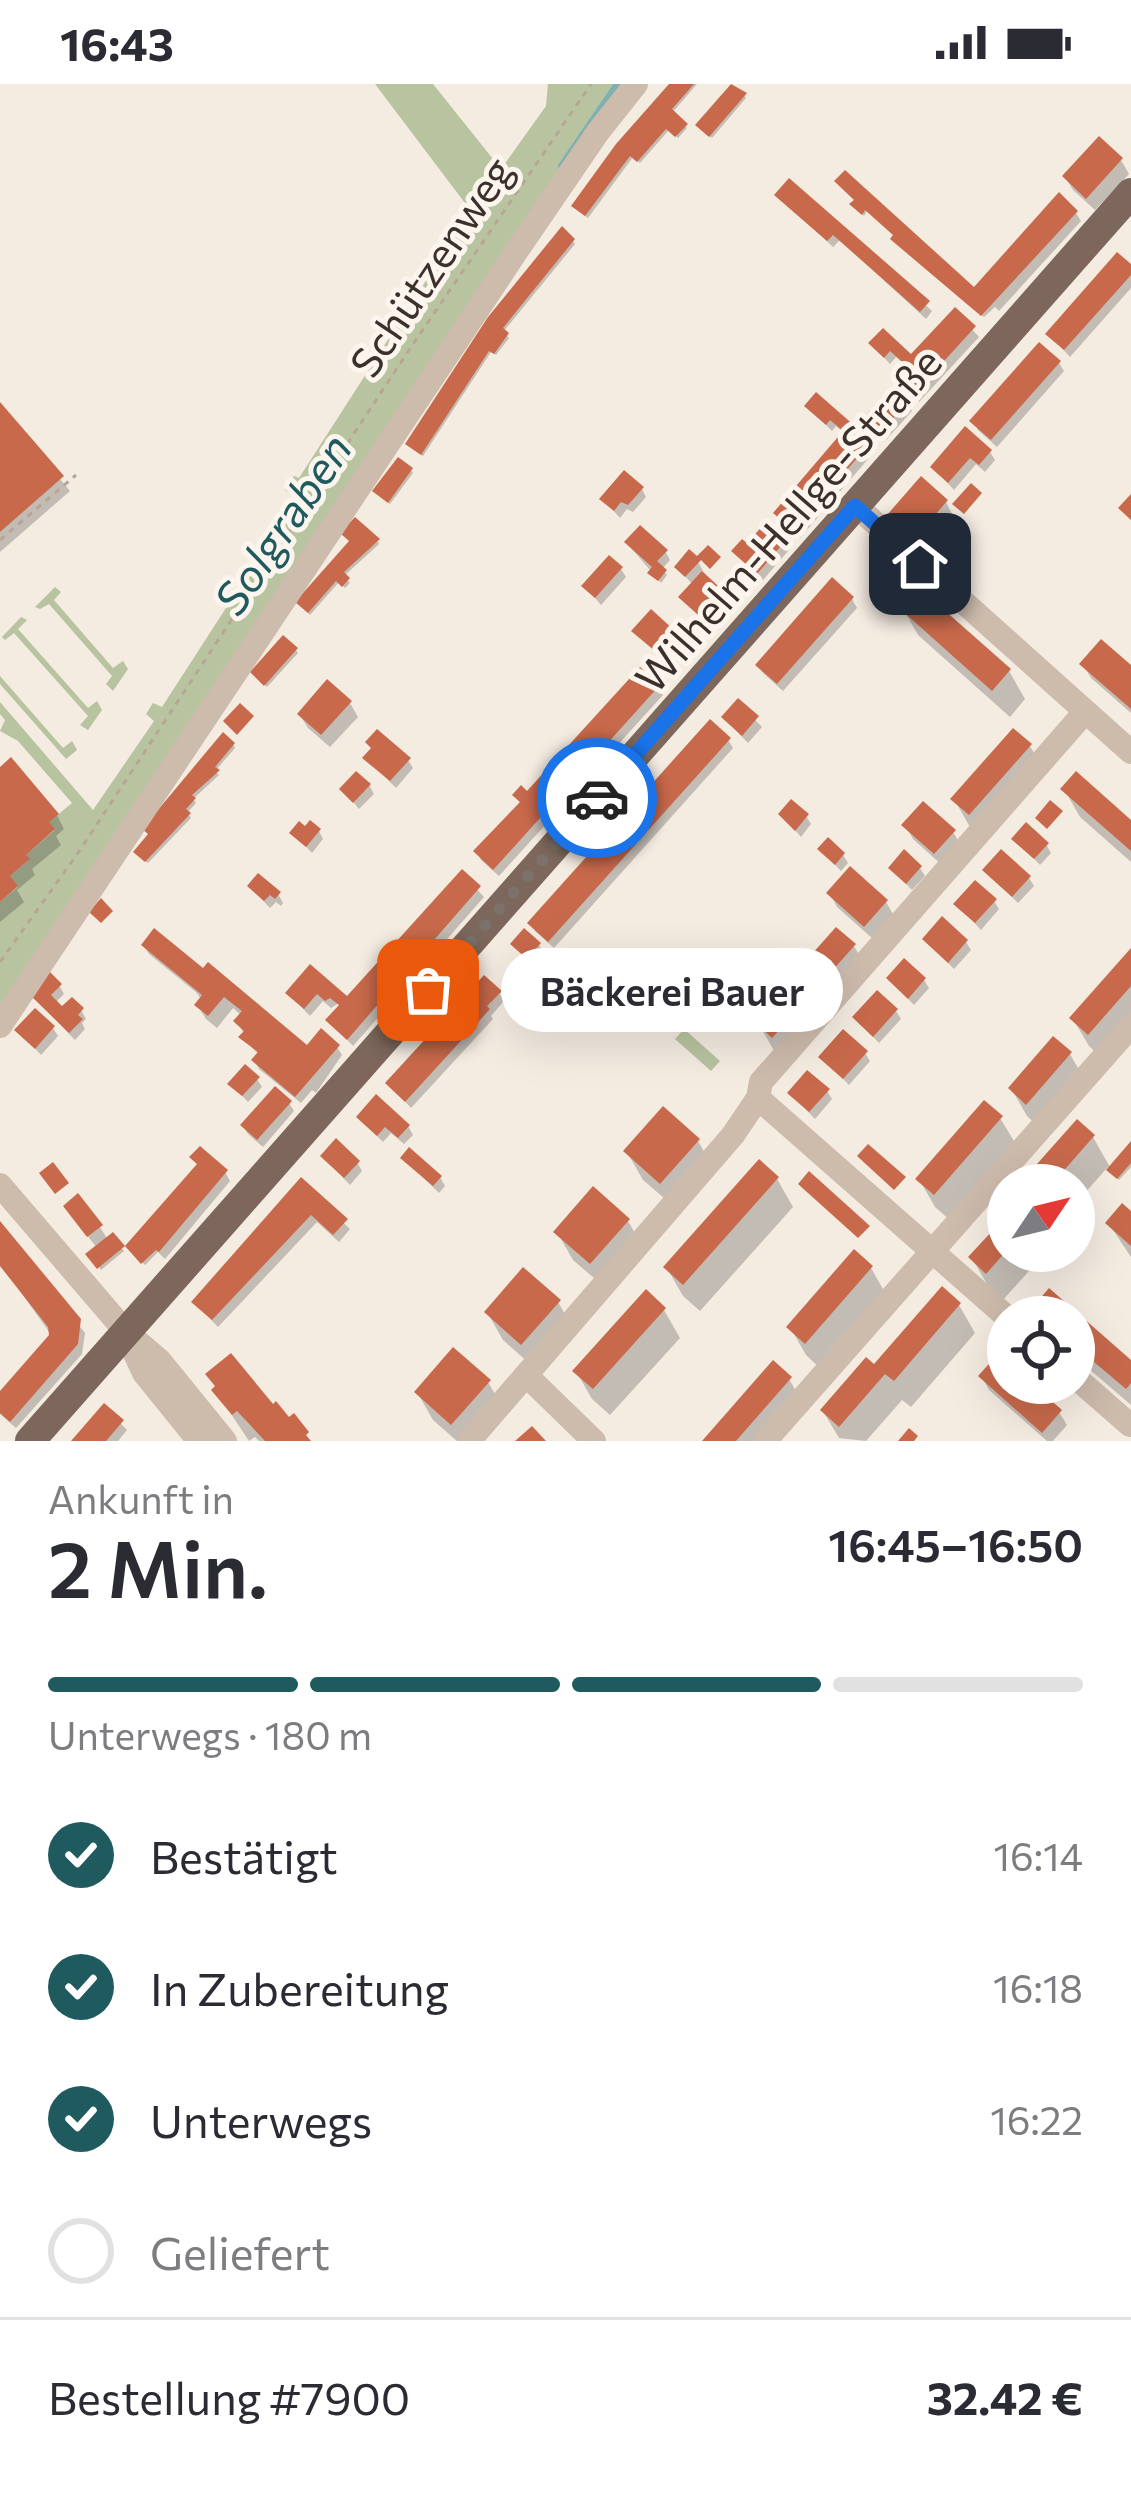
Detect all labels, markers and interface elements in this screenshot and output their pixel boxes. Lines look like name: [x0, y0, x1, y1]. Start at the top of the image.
text: 16:43: [60, 15, 174, 70]
street label: Schützenweg: [337, 146, 523, 386]
street label: Wilhelm-Hellge-Straße: [623, 336, 951, 702]
water label: Solgraben: [201, 422, 361, 624]
pin: [869, 513, 971, 615]
icon: home: [887, 531, 953, 597]
courier: [537, 738, 657, 858]
icon: car: [564, 765, 630, 831]
pin: [377, 939, 479, 1041]
callout: Bäckerei Bauer: [500, 948, 842, 1032]
icon: bag: [395, 957, 461, 1023]
text: Bäckerei Bauer: [539, 966, 805, 1014]
north arrow: [987, 1164, 1095, 1272]
map controls: [987, 1164, 1095, 1404]
button: locate: [987, 1296, 1095, 1404]
text: Ankunft in: [48, 1474, 234, 1522]
text: 16:45–16:50: [828, 1516, 1083, 1571]
text: 2 Min.: [48, 1519, 268, 1614]
text: Unterwegs · 180 m: [48, 1710, 372, 1758]
icon: check: [48, 1822, 114, 1888]
text: Bestätigt: [150, 1828, 338, 1883]
text: 16:14: [993, 1831, 1083, 1879]
icon: check: [48, 1954, 114, 2020]
text: In Zubereitung: [150, 1960, 449, 2015]
text: 16:18: [993, 1963, 1083, 2011]
icon: check: [48, 2086, 114, 2152]
text: Unterwegs: [150, 2092, 372, 2147]
text: 16:22: [990, 2095, 1083, 2143]
text: Geliefert: [150, 2224, 330, 2279]
text: Bestellung #7900: [48, 2369, 410, 2424]
text: 32.42 €: [927, 2369, 1083, 2424]

